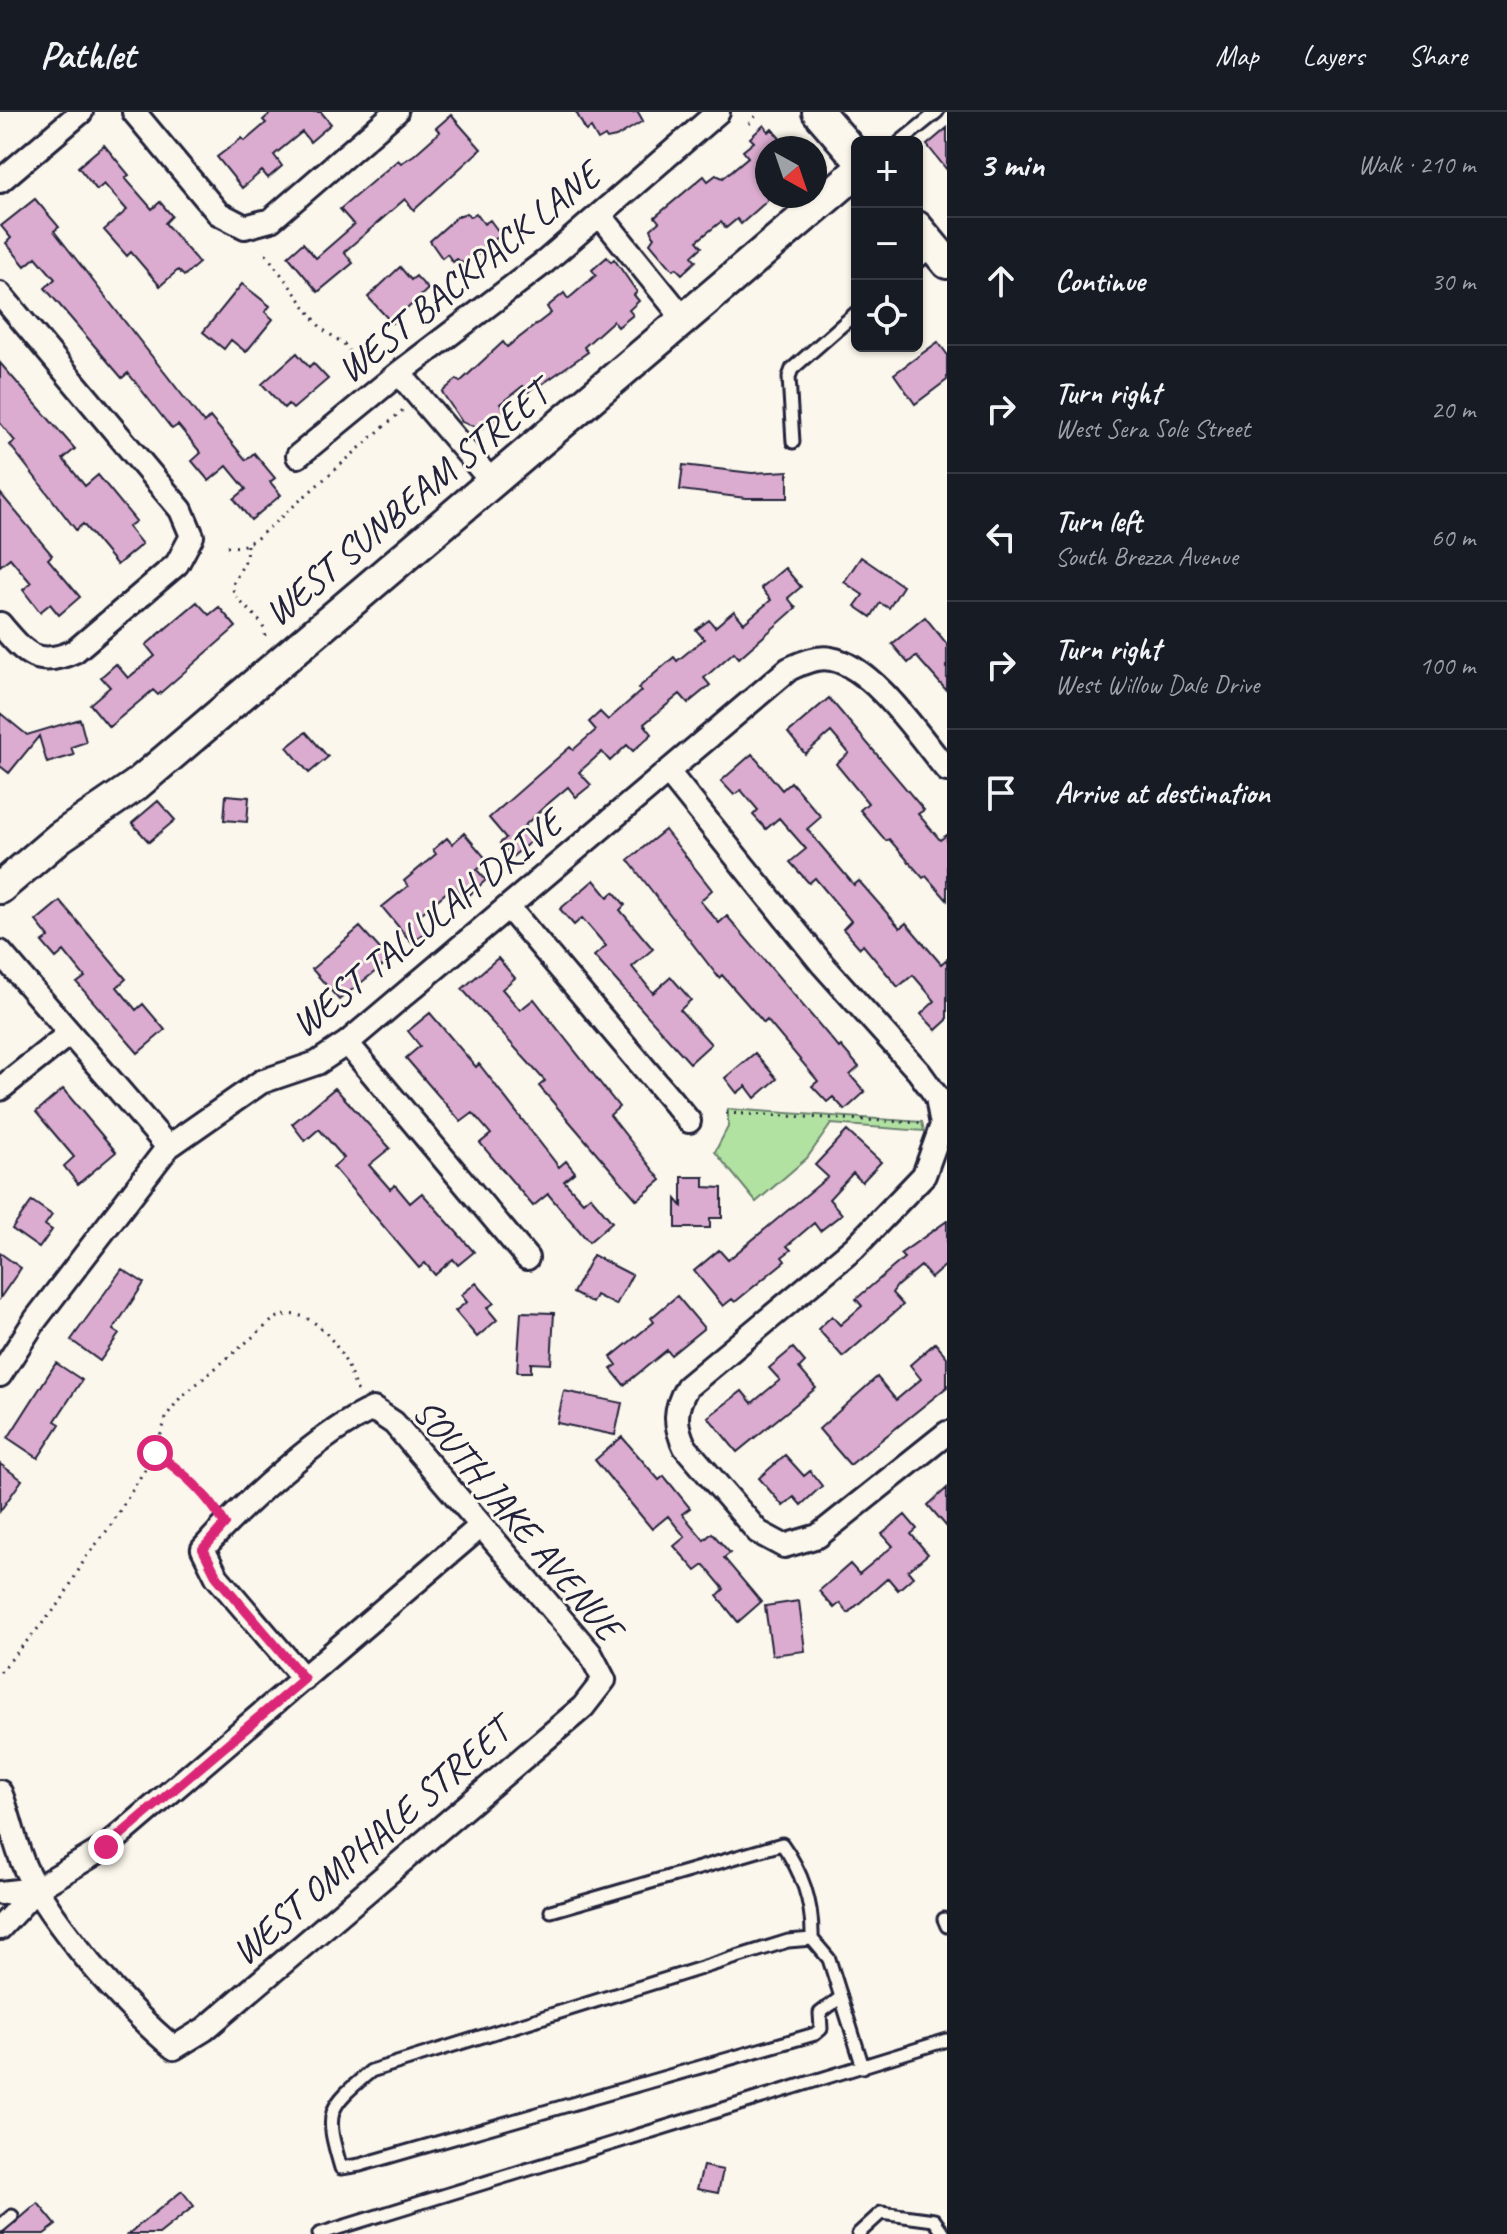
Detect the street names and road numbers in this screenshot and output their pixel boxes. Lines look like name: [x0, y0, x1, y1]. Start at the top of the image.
street label: WEST BACKPACK LANE: [327, 149, 613, 393]
street label: WEST SUNBEAM STREET: [255, 365, 565, 636]
street label: WEST TALLULAH DRIVE: [281, 796, 575, 1047]
street label: SOUTH JAKE AVENUE: [403, 1389, 636, 1654]
street label: WEST OMPHALE STREET: [222, 1702, 526, 1975]

